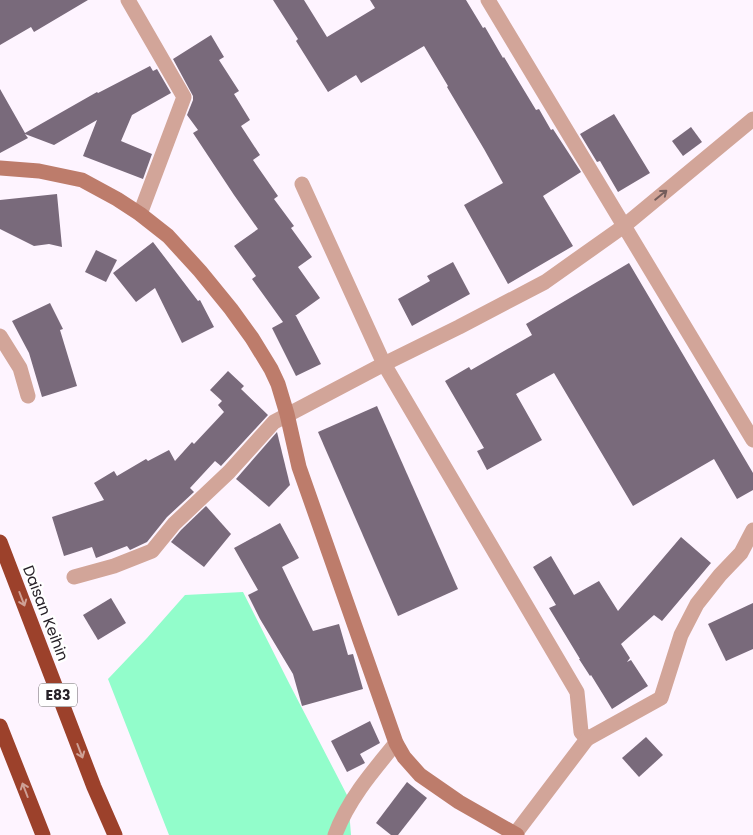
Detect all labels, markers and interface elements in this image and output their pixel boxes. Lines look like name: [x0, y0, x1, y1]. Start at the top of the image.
one-way arrow: [654, 189, 667, 200]
street label: Daisan Keihin: [18, 562, 74, 664]
one-way arrow: [18, 591, 27, 607]
road number: E83: [39, 684, 77, 706]
one-way arrow: [76, 743, 85, 758]
one-way arrow: [20, 783, 29, 798]

